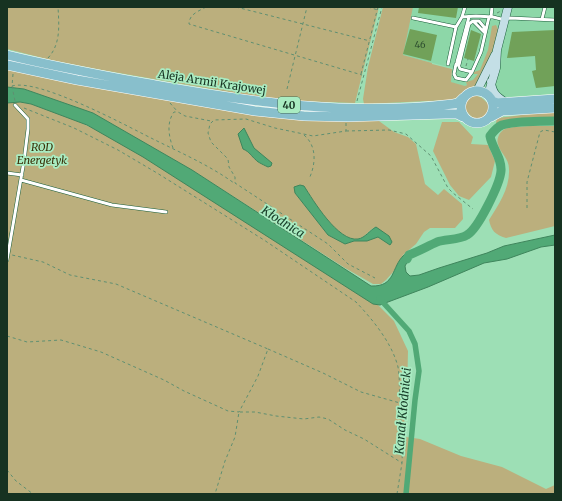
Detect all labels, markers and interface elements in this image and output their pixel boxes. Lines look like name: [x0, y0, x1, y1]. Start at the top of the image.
house number: 46: [415, 39, 426, 50]
street label: Aleja Armii Krajowej: [156, 66, 267, 97]
road number: 40: [278, 97, 300, 113]
park label: ROD Energetyk: [17, 140, 67, 167]
water label: Kłodnica: [258, 202, 308, 241]
water label: Kanał Kłodnicki: [391, 367, 414, 456]

